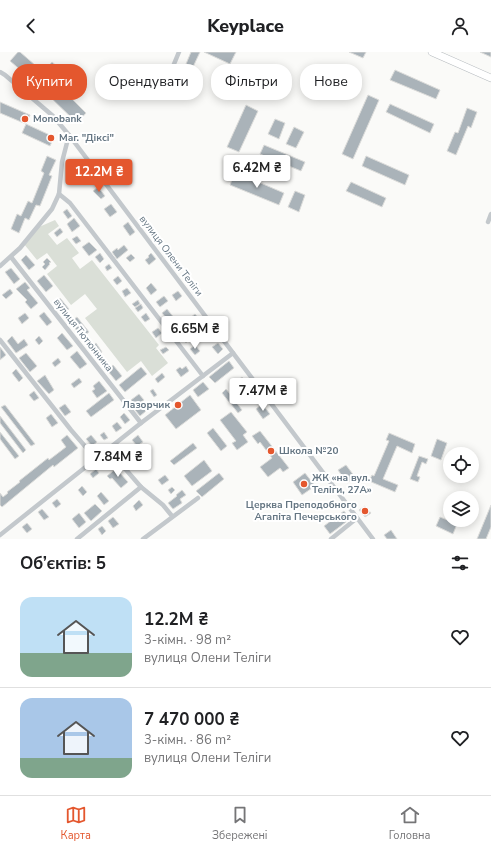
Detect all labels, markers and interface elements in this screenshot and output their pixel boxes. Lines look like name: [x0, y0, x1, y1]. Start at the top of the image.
text: Keyplace: [207, 14, 284, 38]
icon: back: [20, 15, 42, 37]
icon: person: [449, 15, 471, 37]
chip: Купити: [12, 64, 87, 100]
chip: Орендувати: [95, 64, 203, 100]
chip: Фільтри: [211, 64, 292, 100]
chip: Нове: [300, 64, 362, 100]
place label: Monobank: [33, 112, 82, 126]
marker: Monobank: [20, 114, 30, 124]
place label: Маг. "Діксі": [59, 131, 114, 145]
marker: Маг. "Діксі": [46, 133, 56, 143]
pin: 6.42M ₴: [220, 155, 294, 189]
pin: 12.2M ₴: [62, 159, 136, 193]
text: 6.42M ₴: [232, 159, 282, 177]
text: 12.2M ₴: [74, 163, 124, 181]
street label: вулиця Олени Теліги: [136, 213, 206, 299]
street label: вулиця Тютюнника: [50, 296, 116, 374]
pin: 6.65M ₴: [158, 316, 232, 350]
text: 6.65M ₴: [170, 320, 220, 338]
pin: 7.47M ₴: [226, 378, 300, 412]
text: 7.47M ₴: [238, 382, 288, 400]
place label: Лазорчик: [122, 398, 170, 412]
marker: Лазорчик: [173, 400, 183, 410]
pin: 7.84M ₴: [81, 444, 155, 478]
place label: Школа №20: [279, 444, 338, 458]
marker: Школа №20: [266, 446, 276, 456]
map controls: [443, 447, 479, 527]
button: locate: [443, 447, 479, 483]
text: 7.84M ₴: [93, 448, 143, 466]
place label: ЖК «на вул. Теліги, 27А»: [312, 471, 372, 497]
marker: ЖК «на вул. Теліги, 27А»: [299, 479, 309, 489]
button: layers: [443, 491, 479, 527]
place label: Церква Преподобного Агапіта Печерського: [246, 498, 357, 524]
marker: Церква Преподобного Агапіта Печерського: [360, 506, 370, 516]
text: Об’єктів: 5: [20, 552, 106, 575]
icon: filters: [449, 552, 471, 574]
text: 12.2M ₴: [144, 608, 208, 631]
icon: home: [52, 613, 100, 661]
icon: heart: [449, 626, 471, 648]
text: 3-кімн. · 98 m²: [144, 631, 231, 649]
text: вулиця Олени Теліги: [144, 649, 271, 667]
text: 7 470 000 ₴: [144, 708, 239, 731]
icon: home: [52, 714, 100, 762]
icon: heart: [449, 727, 471, 749]
text: 3-кімн. · 86 m²: [144, 731, 231, 749]
text: вулиця Олени Теліги: [144, 749, 271, 767]
tab: Карта: [61, 804, 91, 843]
tab: Збережені: [212, 804, 268, 843]
tab: Головна: [389, 804, 430, 843]

